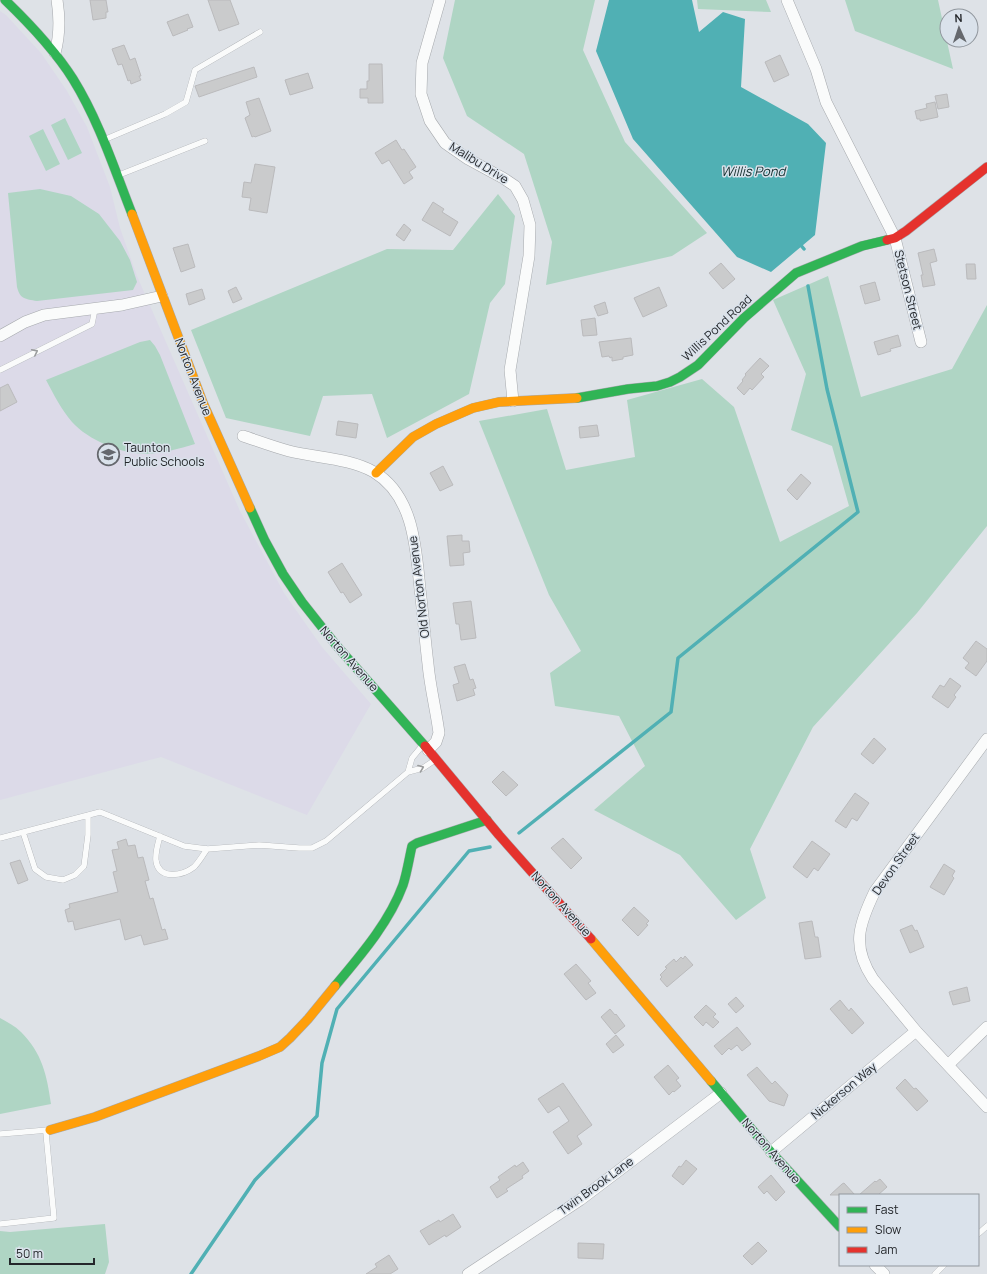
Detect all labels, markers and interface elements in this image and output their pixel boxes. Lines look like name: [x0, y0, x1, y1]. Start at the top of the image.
north arrow: [939, 8, 979, 48]
text: N: [954, 10, 963, 25]
street label: Malibu Drive: [446, 138, 512, 188]
water label: Willis Pond: [721, 162, 787, 180]
street label: Stetson Street: [890, 248, 927, 332]
street label: Willis Pond Road: [678, 291, 755, 365]
street label: Norton Avenue: [171, 336, 216, 418]
one-way arrow: [31, 350, 38, 357]
place label: Taunton Public Schools: [124, 439, 205, 470]
school or university icon: Taunton Public Schools: [95, 442, 121, 468]
street label: Old Norton Avenue: [404, 535, 433, 639]
street label: Norton Avenue: [316, 622, 383, 695]
one-way arrow: [417, 764, 424, 772]
street label: Devon Street: [868, 829, 923, 898]
street label: Norton Avenue: [528, 868, 595, 940]
street label: Nickerson Way: [807, 1058, 881, 1123]
street label: Norton Avenue: [738, 1114, 805, 1187]
street label: Twin Brook Lane: [555, 1153, 637, 1219]
legend: [839, 1194, 979, 1266]
text: Fast: [875, 1201, 899, 1218]
text: Slow: [875, 1221, 901, 1238]
scale bar: [10, 1240, 94, 1266]
text: Jam: [875, 1241, 897, 1258]
text: 50 m: [16, 1245, 43, 1262]

